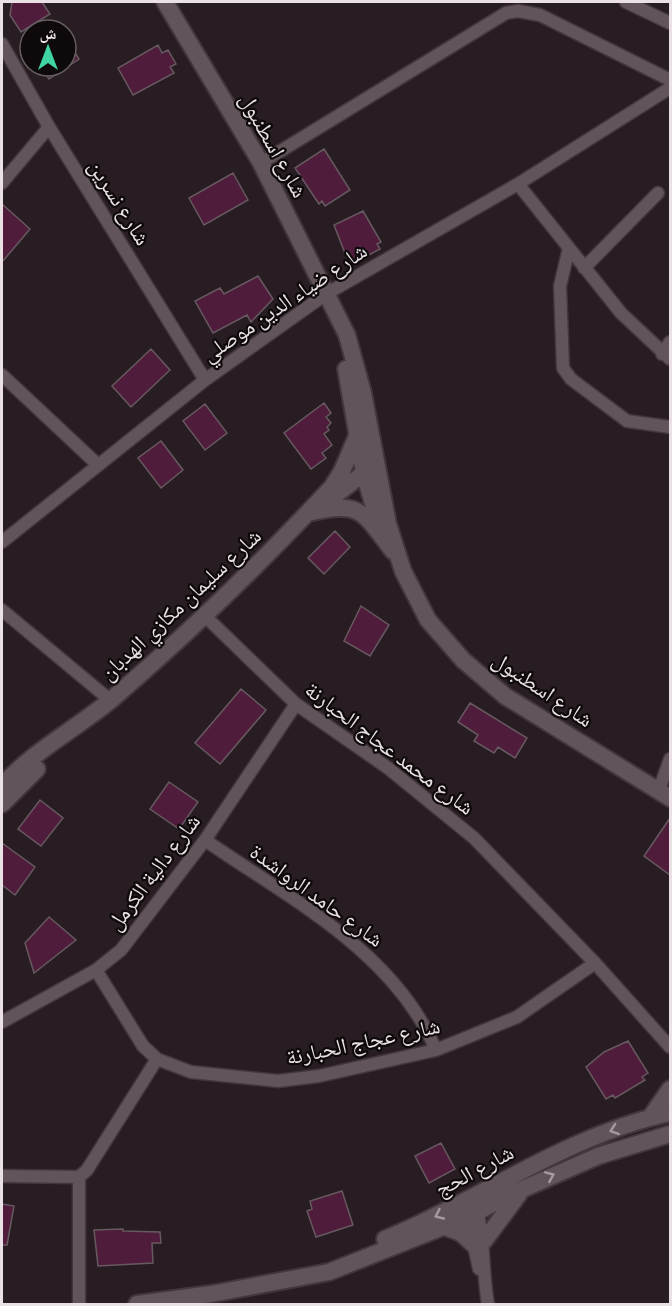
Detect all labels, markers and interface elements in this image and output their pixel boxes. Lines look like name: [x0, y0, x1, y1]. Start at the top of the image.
north arrow: [18, 18, 78, 78]
text: ش: [40, 23, 57, 43]
street label: شارع اسطنبول: [234, 88, 314, 202]
street label: شارع نسرين: [83, 154, 157, 250]
street label: شارع ضياء الدين موصلي: [196, 236, 374, 371]
street label: شارع سليمان مكازي الهدبان: [93, 522, 269, 689]
street label: شارع اسطنبول: [487, 645, 599, 733]
street label: شارع محمد عجاج الحبارنة: [300, 675, 480, 821]
street label: شارع دالية الكرمل: [100, 808, 206, 936]
street label: شارع حامد الرواشدة: [245, 837, 389, 953]
street label: شارع عجاج الحبارنة: [283, 1011, 443, 1071]
one-way arrow: [610, 1122, 620, 1135]
street label: شارع الحج: [430, 1138, 518, 1202]
one-way arrow: [544, 1171, 555, 1183]
one-way arrow: [435, 1207, 446, 1219]

